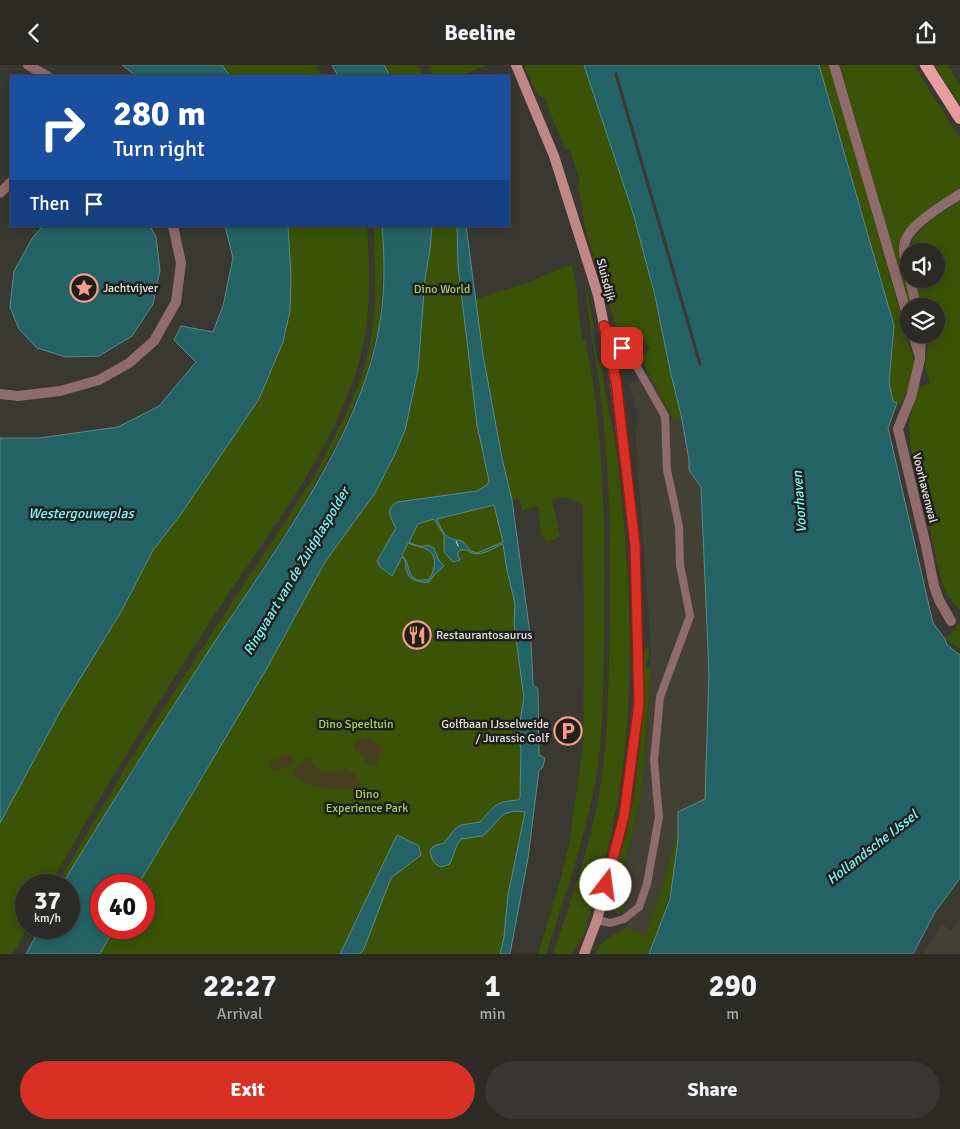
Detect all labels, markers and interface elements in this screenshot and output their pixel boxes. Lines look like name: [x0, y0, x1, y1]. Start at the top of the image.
icon: back: [20, 19, 48, 47]
text: Beeline: [444, 19, 516, 46]
icon: share: [912, 19, 940, 47]
text: 280 m: [113, 92, 206, 135]
icon: right: [30, 95, 95, 160]
text: Turn right: [113, 135, 205, 162]
icon: arrive: [80, 190, 108, 218]
text: Then: [30, 192, 70, 216]
map controls: [900, 243, 945, 343]
button: sound: [900, 243, 945, 288]
street label: Sluisdijk: [593, 257, 618, 303]
place icon: Jachtvijver: [69, 273, 99, 303]
place label: Jachtvijver: [103, 281, 159, 296]
park label: Dino World: [414, 282, 470, 297]
button: layers: [900, 298, 945, 343]
pin: [601, 327, 643, 369]
icon: arrive: [608, 334, 636, 362]
street label: Voorhavenwal: [909, 452, 941, 525]
water label: Voorhaven: [789, 470, 810, 534]
water label: Ringvaart van de Zuidplaspolder: [240, 483, 354, 658]
water label: Westergouweplas: [28, 505, 136, 522]
restaurant icon: Restaurantosaurus: [402, 620, 432, 650]
place label: Restaurantosaurus: [436, 628, 533, 643]
parking icon: Golfbaan IJsselweide / Jurassic Golf: [553, 716, 583, 746]
park label: Dino Speeltuin: [318, 717, 394, 732]
place label: Golfbaan IJsselweide / Jurassic Golf: [441, 717, 550, 746]
park label: Dino Experience Park: [326, 787, 408, 816]
water label: Hollandsche IJssel: [823, 806, 922, 888]
position arrow: [579, 858, 631, 910]
speed limit sign: 40: [90, 874, 155, 939]
text: 37: [34, 885, 61, 916]
text: km/h: [34, 911, 61, 926]
text: 22:27: [203, 968, 277, 1005]
text: 1: [484, 968, 501, 1005]
text: 290: [708, 968, 757, 1005]
text: Arrival: [217, 1004, 263, 1024]
text: min: [480, 1004, 505, 1024]
text: m: [726, 1004, 739, 1024]
button: Exit: [20, 1061, 475, 1119]
button: Share: [485, 1061, 940, 1119]

